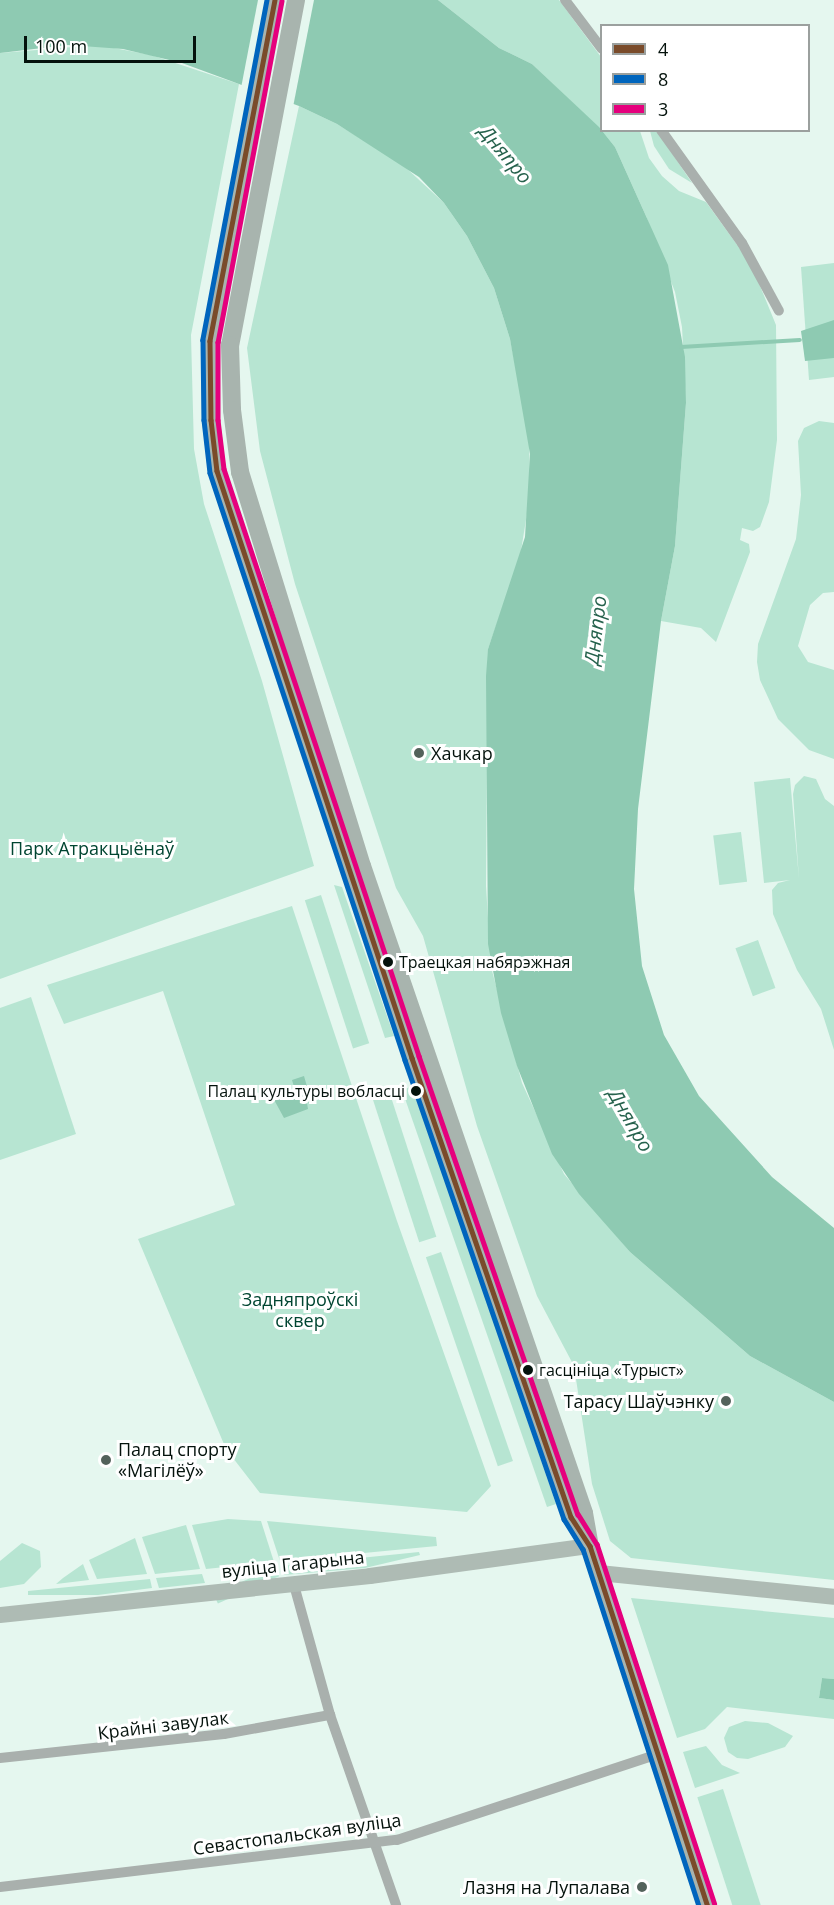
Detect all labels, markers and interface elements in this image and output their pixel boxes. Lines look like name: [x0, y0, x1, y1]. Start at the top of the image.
scale bar: [27, 24, 200, 62]
legend: [600, 24, 810, 132]
text: 100 m: [35, 34, 87, 58]
text: 4: [658, 37, 668, 61]
text: 8: [658, 67, 668, 91]
text: 3: [658, 97, 668, 121]
water label: Дняпро: [475, 120, 537, 188]
water label: Дняпро: [579, 594, 611, 666]
place label: Хачкар: [431, 742, 493, 764]
marker: Хачкар: [412, 746, 426, 760]
park label: Парк Атракцыёнаў: [10, 837, 174, 859]
place label: Траецкая набярэжная: [399, 952, 570, 972]
marker: Траецкая набярэжная: [382, 956, 394, 968]
place label: Палац культуры вобласці: [207, 1081, 405, 1101]
water label: Дняпро: [603, 1084, 659, 1156]
marker: Палац культуры вобласці: [410, 1085, 422, 1097]
park label: Задняпроўскі сквер: [242, 1289, 358, 1332]
place label: гасцініца «Турыст»: [539, 1360, 684, 1380]
marker: гасцініца «Турыст»: [522, 1364, 534, 1376]
place label: Тарасу Шаўчэнку: [564, 1390, 714, 1412]
marker: Тарасу Шаўчэнку: [719, 1394, 733, 1408]
place label: Палац спорту «Магілёў»: [118, 1439, 236, 1482]
marker: Палац спорту «Магілёў»: [99, 1453, 113, 1467]
street label: вуліца Гагарына: [221, 1546, 365, 1582]
street label: Крайні завулак: [96, 1706, 230, 1744]
street label: Севастопальская вуліца: [192, 1809, 402, 1859]
place label: Лазня на Лупалава: [463, 1876, 630, 1898]
marker: Лазня на Лупалава: [635, 1880, 649, 1894]

